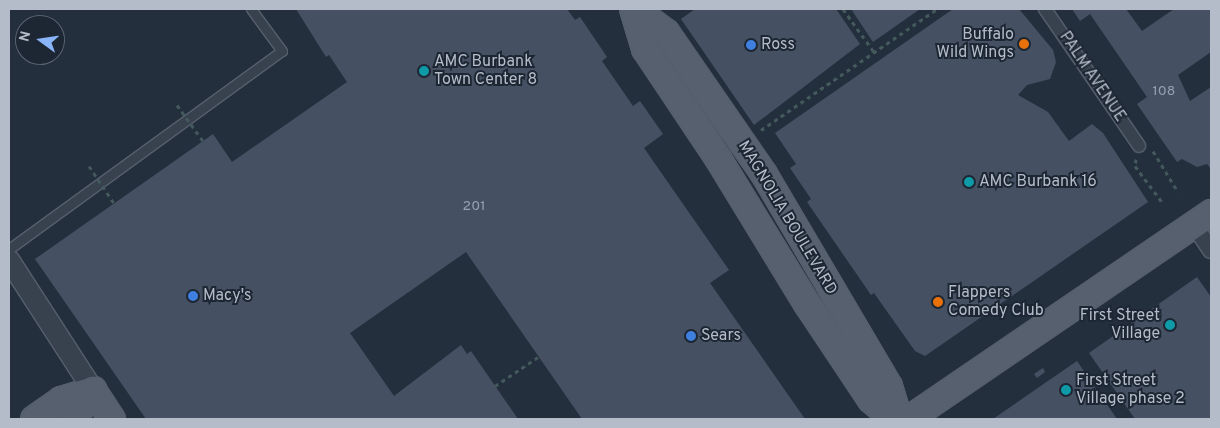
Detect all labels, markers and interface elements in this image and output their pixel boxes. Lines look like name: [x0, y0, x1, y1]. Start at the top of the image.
north arrow: [15, 15, 65, 65]
place label: Buffalo Wild Wings: [936, 25, 1014, 63]
street label: PALM AVENUE: [1055, 28, 1129, 126]
text: N: [16, 30, 35, 43]
place label: Ross: [761, 35, 795, 55]
marker: Buffalo Wild Wings: [1018, 38, 1030, 50]
marker: Ross: [745, 39, 757, 51]
place label: AMC Burbank Town Center 8: [434, 52, 537, 90]
marker: AMC Burbank Town Center 8: [418, 65, 430, 77]
house number: 108: [1153, 84, 1175, 100]
street label: MAGNOLIA BOULEVARD: [733, 137, 841, 299]
place label: AMC Burbank 16: [979, 172, 1097, 192]
marker: AMC Burbank 16: [963, 176, 975, 188]
house number: 201: [463, 199, 485, 215]
place label: Flappers Comedy Club: [948, 283, 1044, 321]
place label: Macy's: [203, 286, 252, 306]
marker: Macy's: [187, 290, 199, 302]
marker: Flappers Comedy Club: [932, 296, 944, 308]
place label: First Street Village: [1080, 306, 1160, 344]
marker: First Street Village: [1164, 319, 1176, 331]
place label: Sears: [701, 326, 741, 346]
marker: Sears: [685, 330, 697, 342]
place label: First Street Village phase 2: [1076, 371, 1185, 409]
marker: First Street Village phase 2: [1060, 384, 1072, 396]

